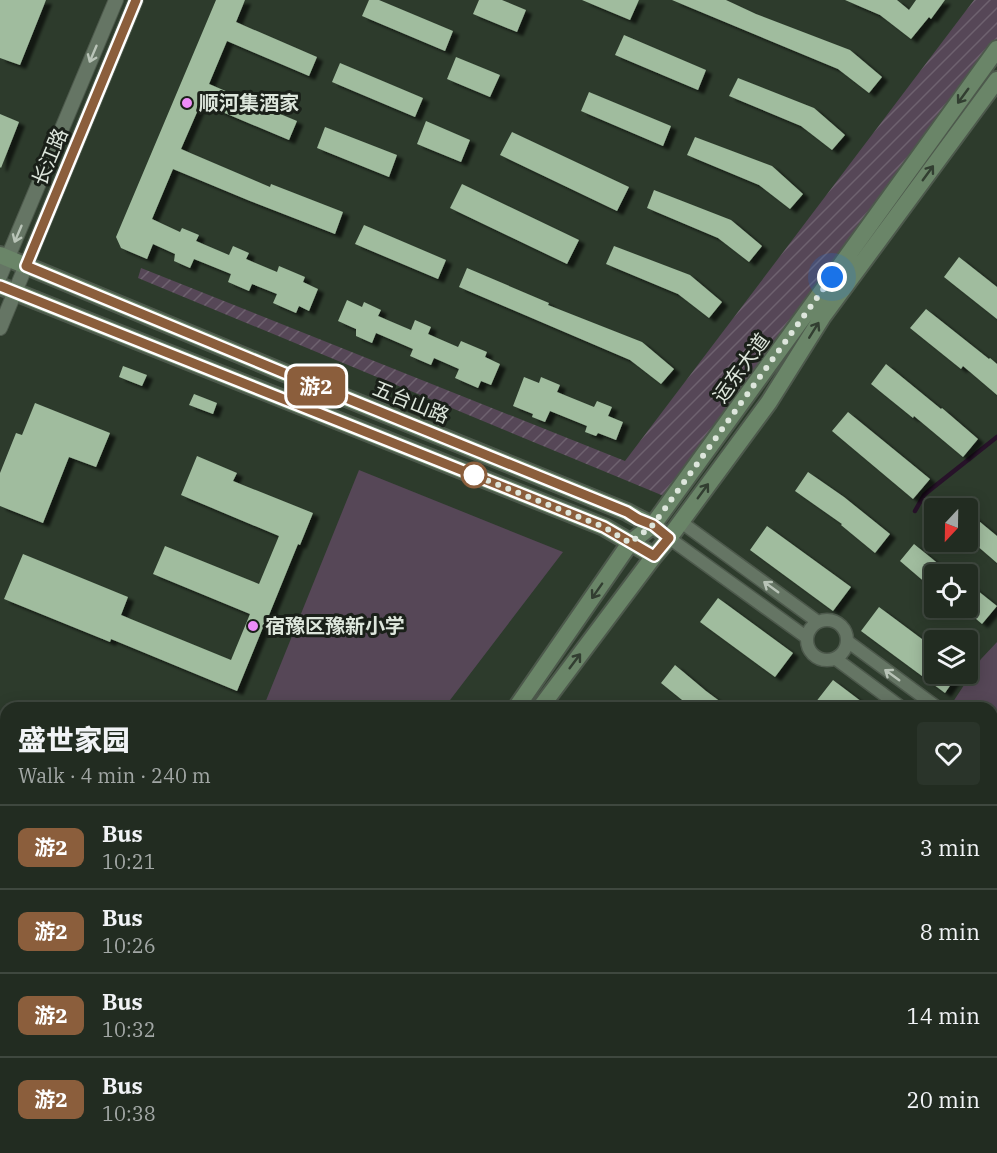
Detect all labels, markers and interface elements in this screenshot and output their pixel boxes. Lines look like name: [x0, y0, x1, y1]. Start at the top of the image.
one-way arrow: [87, 44, 98, 63]
one-way arrow: [957, 88, 969, 104]
place label: 顺河集酒家: [199, 89, 299, 116]
marker: 顺河集酒家: [180, 96, 194, 110]
street label: 长江路: [25, 124, 74, 190]
one-way arrow: [922, 165, 935, 181]
one-way arrow: [12, 224, 23, 243]
your location: [817, 262, 847, 292]
one-way arrow: [807, 322, 820, 339]
street label: 运东大道: [706, 327, 775, 408]
line badge: 游2: [289, 366, 343, 406]
text: 游2: [299, 372, 333, 400]
street label: 五台山路: [369, 374, 453, 429]
unlabelled marker: [461, 462, 487, 488]
one-way arrow: [697, 484, 709, 500]
north arrow: [924, 498, 978, 552]
map controls: [924, 498, 978, 684]
button: locate: [924, 564, 978, 618]
one-way arrow: [763, 581, 779, 594]
one-way arrow: [591, 582, 603, 598]
place label: 宿豫区豫新小学: [265, 612, 405, 639]
marker: 宿豫区豫新小学: [246, 619, 260, 633]
button: layers: [924, 630, 978, 684]
one-way arrow: [569, 653, 582, 669]
one-way arrow: [885, 668, 901, 681]
text: 盛世家园: [18, 721, 130, 758]
button: heart: [917, 722, 980, 785]
text: Walk · 4 min · 240 m: [18, 762, 211, 789]
text: Bus: [102, 819, 143, 848]
text: 游2: [34, 833, 68, 861]
text: 3 min: [920, 833, 980, 862]
text: 10:21: [102, 848, 156, 875]
text: Bus: [102, 903, 143, 932]
text: 游2: [34, 917, 68, 945]
text: 8 min: [920, 917, 980, 946]
text: 10:26: [102, 932, 156, 959]
text: Bus: [102, 987, 143, 1016]
text: 游2: [34, 1001, 68, 1029]
text: 14 min: [907, 1001, 980, 1030]
text: 10:32: [102, 1016, 156, 1043]
text: Bus: [102, 1071, 143, 1100]
text: 游2: [34, 1085, 68, 1113]
text: 20 min: [907, 1085, 980, 1114]
text: 10:38: [102, 1100, 156, 1127]

